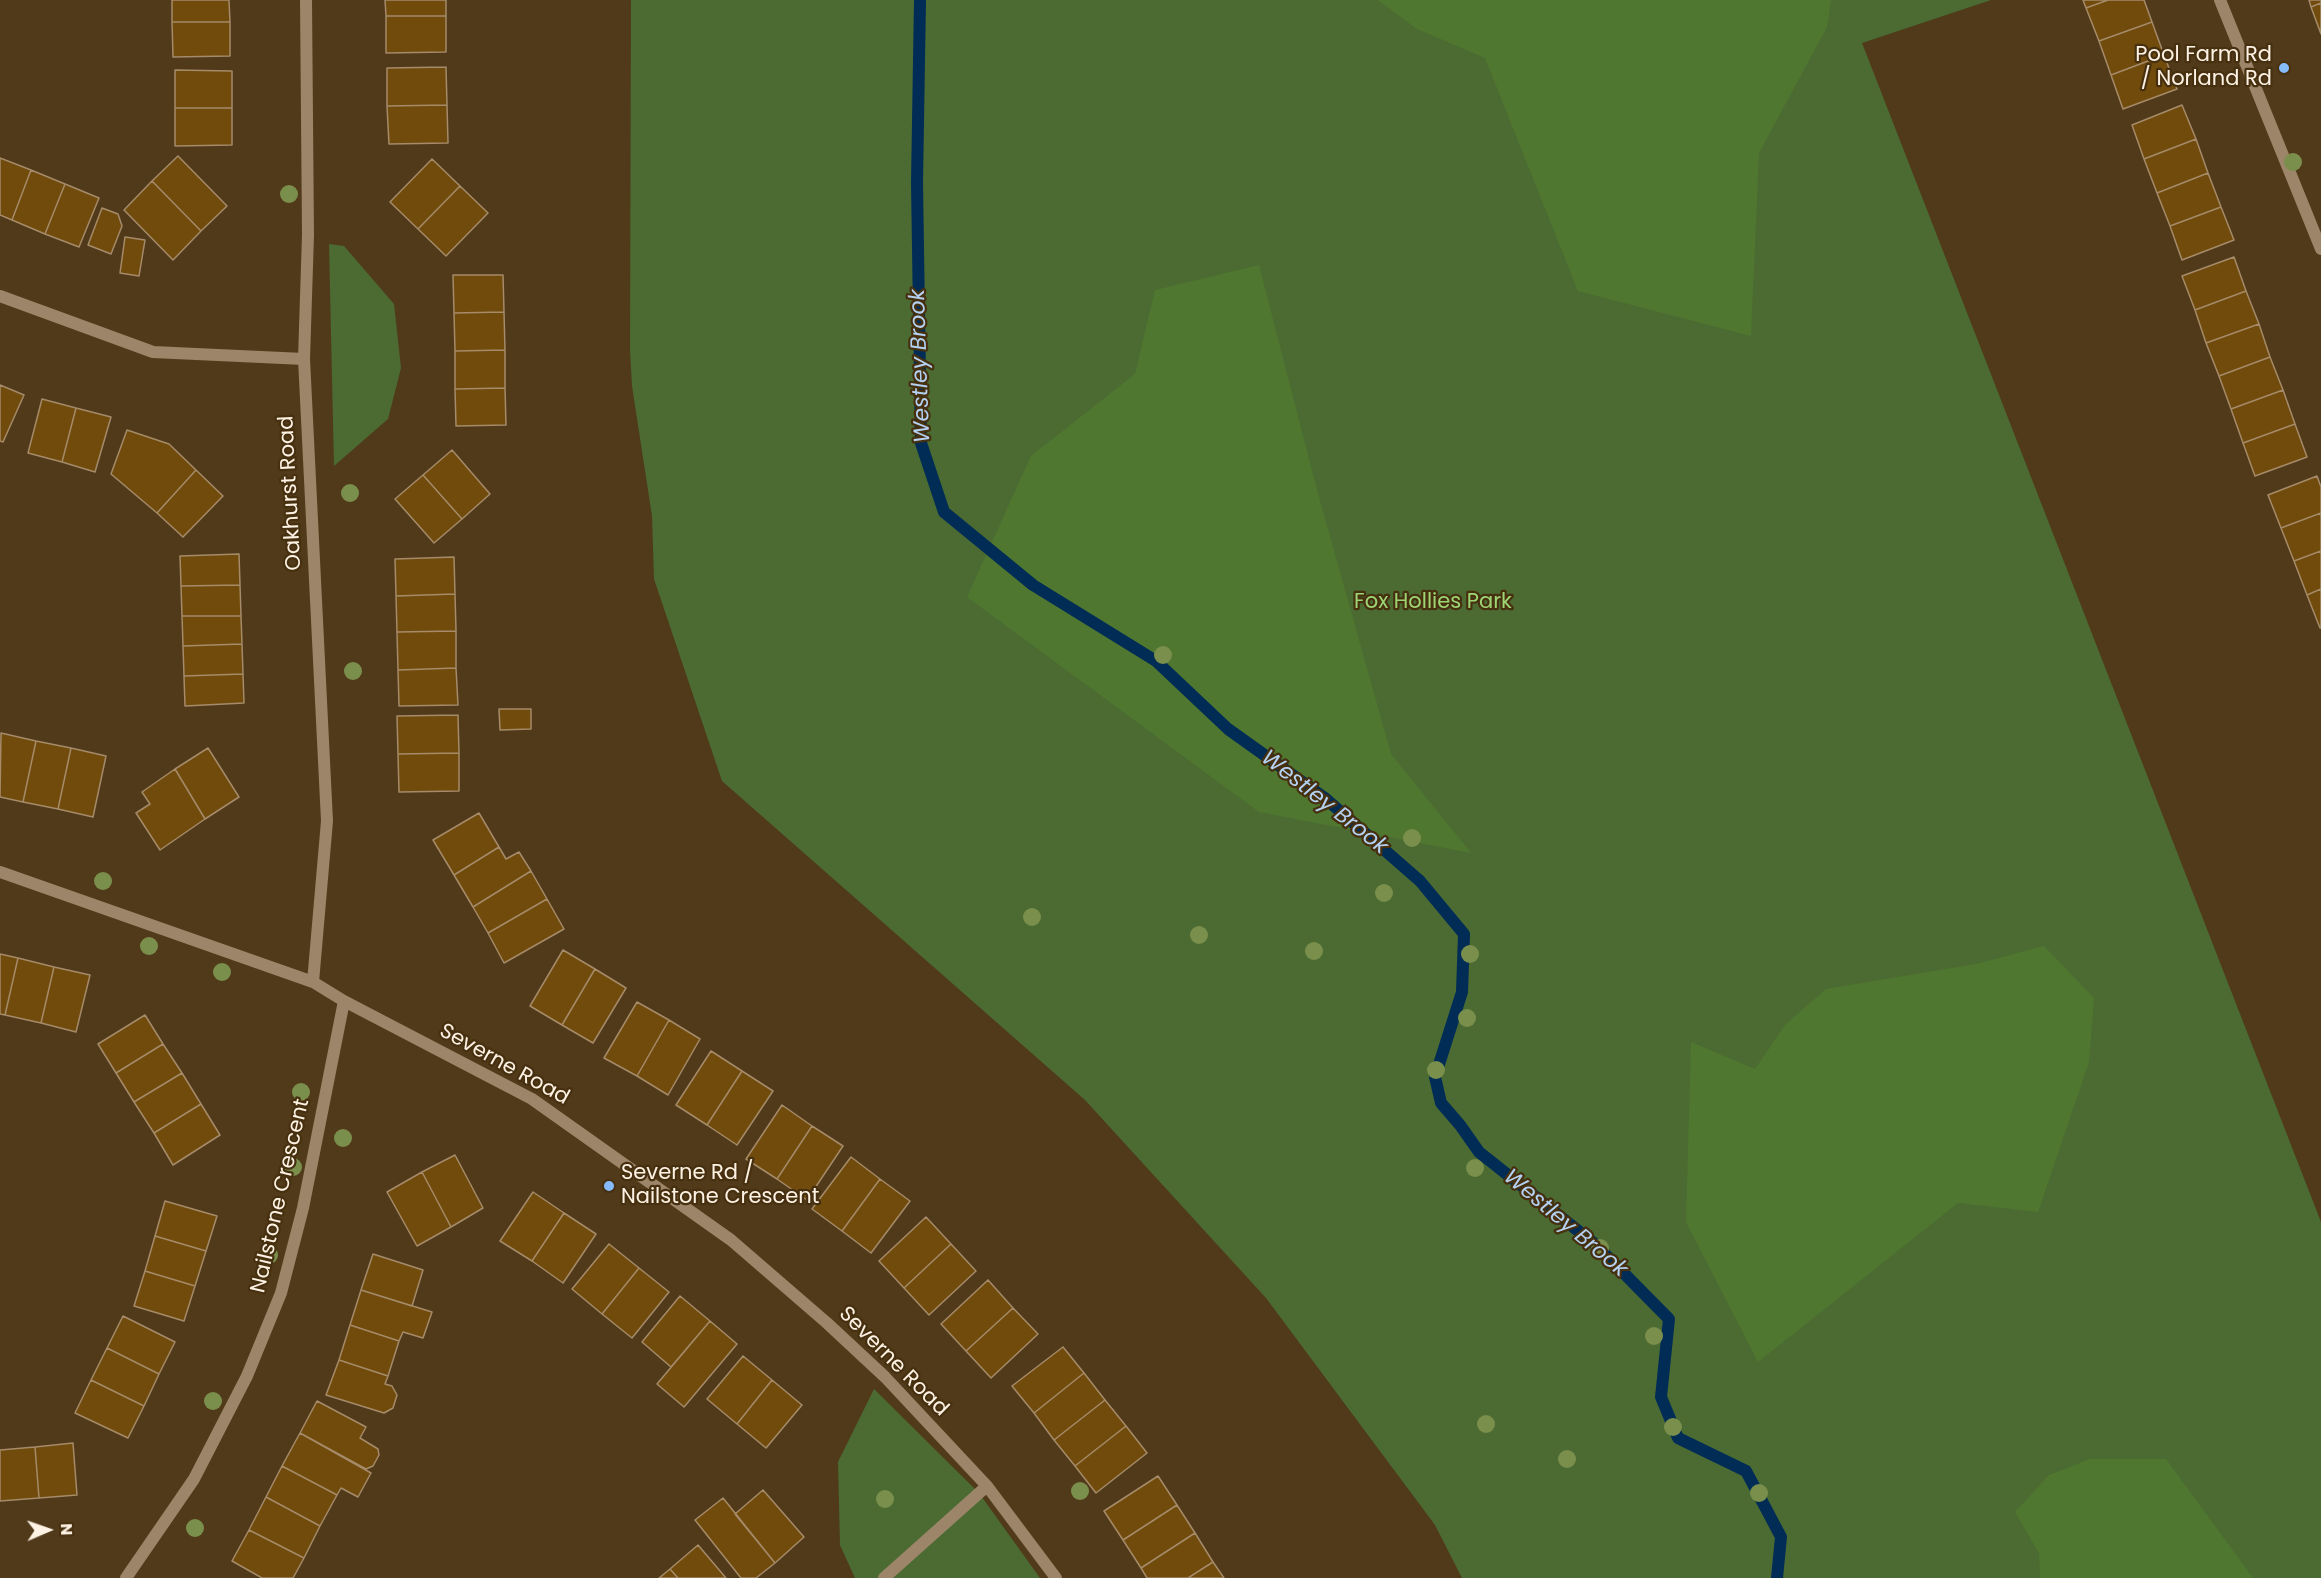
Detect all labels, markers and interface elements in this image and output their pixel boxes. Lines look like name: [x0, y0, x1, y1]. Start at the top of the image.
place label: Pool Farm Rd / Norland Rd: [2135, 43, 2272, 93]
marker: Pool Farm Rd / Norland Rd: [2277, 61, 2291, 75]
water label: Westley Brook: [905, 289, 937, 443]
street label: Oakhurst Road: [274, 415, 308, 571]
park label: Fox Hollies Park: [1354, 590, 1512, 616]
water label: Westley Brook: [1255, 745, 1393, 861]
street label: Severne Road: [435, 1019, 573, 1111]
street label: Nailstone Crescent: [246, 1097, 316, 1295]
place label: Severne Rd / Nailstone Crescent: [621, 1161, 819, 1211]
water label: Westley Brook: [1498, 1164, 1632, 1284]
marker: Severne Rd / Nailstone Crescent: [602, 1179, 616, 1193]
street label: Severne Road: [833, 1302, 953, 1422]
north arrow: [18, 1500, 78, 1560]
text: N: [55, 1523, 78, 1536]

